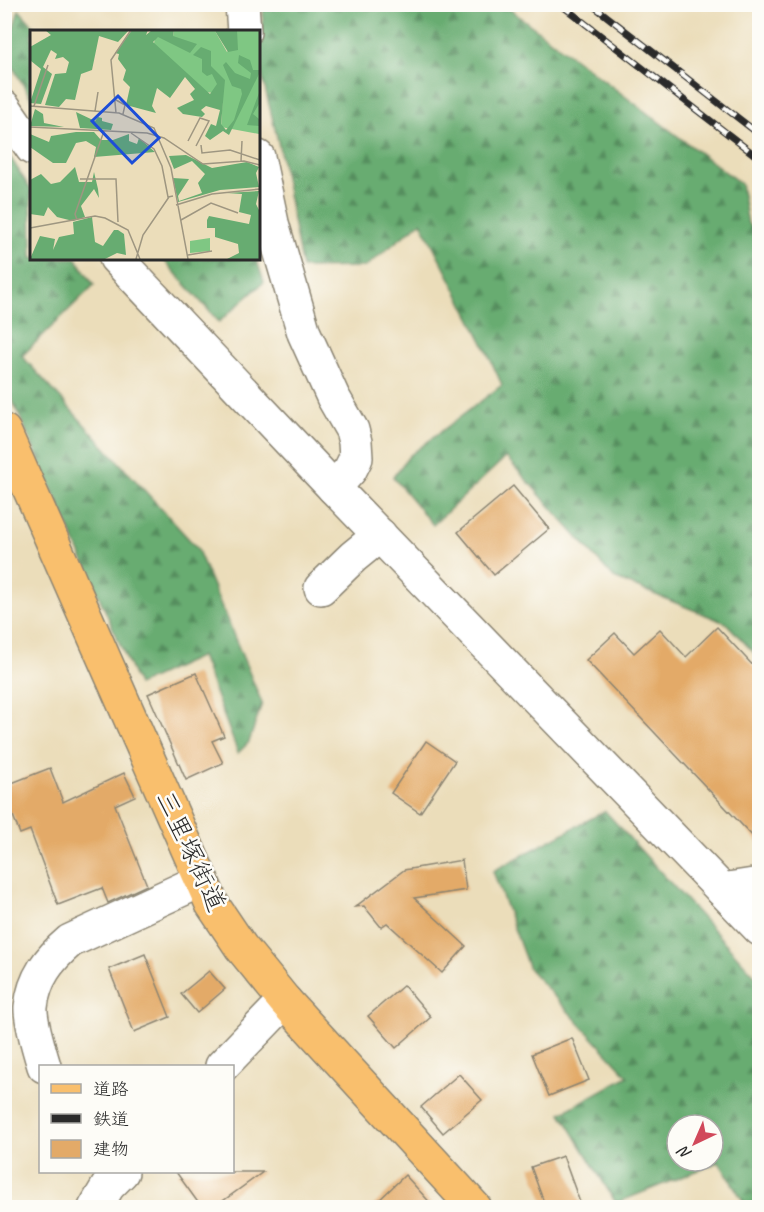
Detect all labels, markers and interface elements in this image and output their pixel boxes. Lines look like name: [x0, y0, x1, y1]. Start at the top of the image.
inset map: [30, 30, 260, 260]
street label: 三里塚街道: [149, 785, 233, 917]
legend: [39, 1065, 234, 1173]
text: 道路: [93, 1078, 129, 1100]
text: 鉄道: [93, 1108, 129, 1130]
north arrow: [665, 1113, 725, 1173]
text: 建物: [93, 1138, 129, 1160]
text: N: [673, 1140, 696, 1164]

